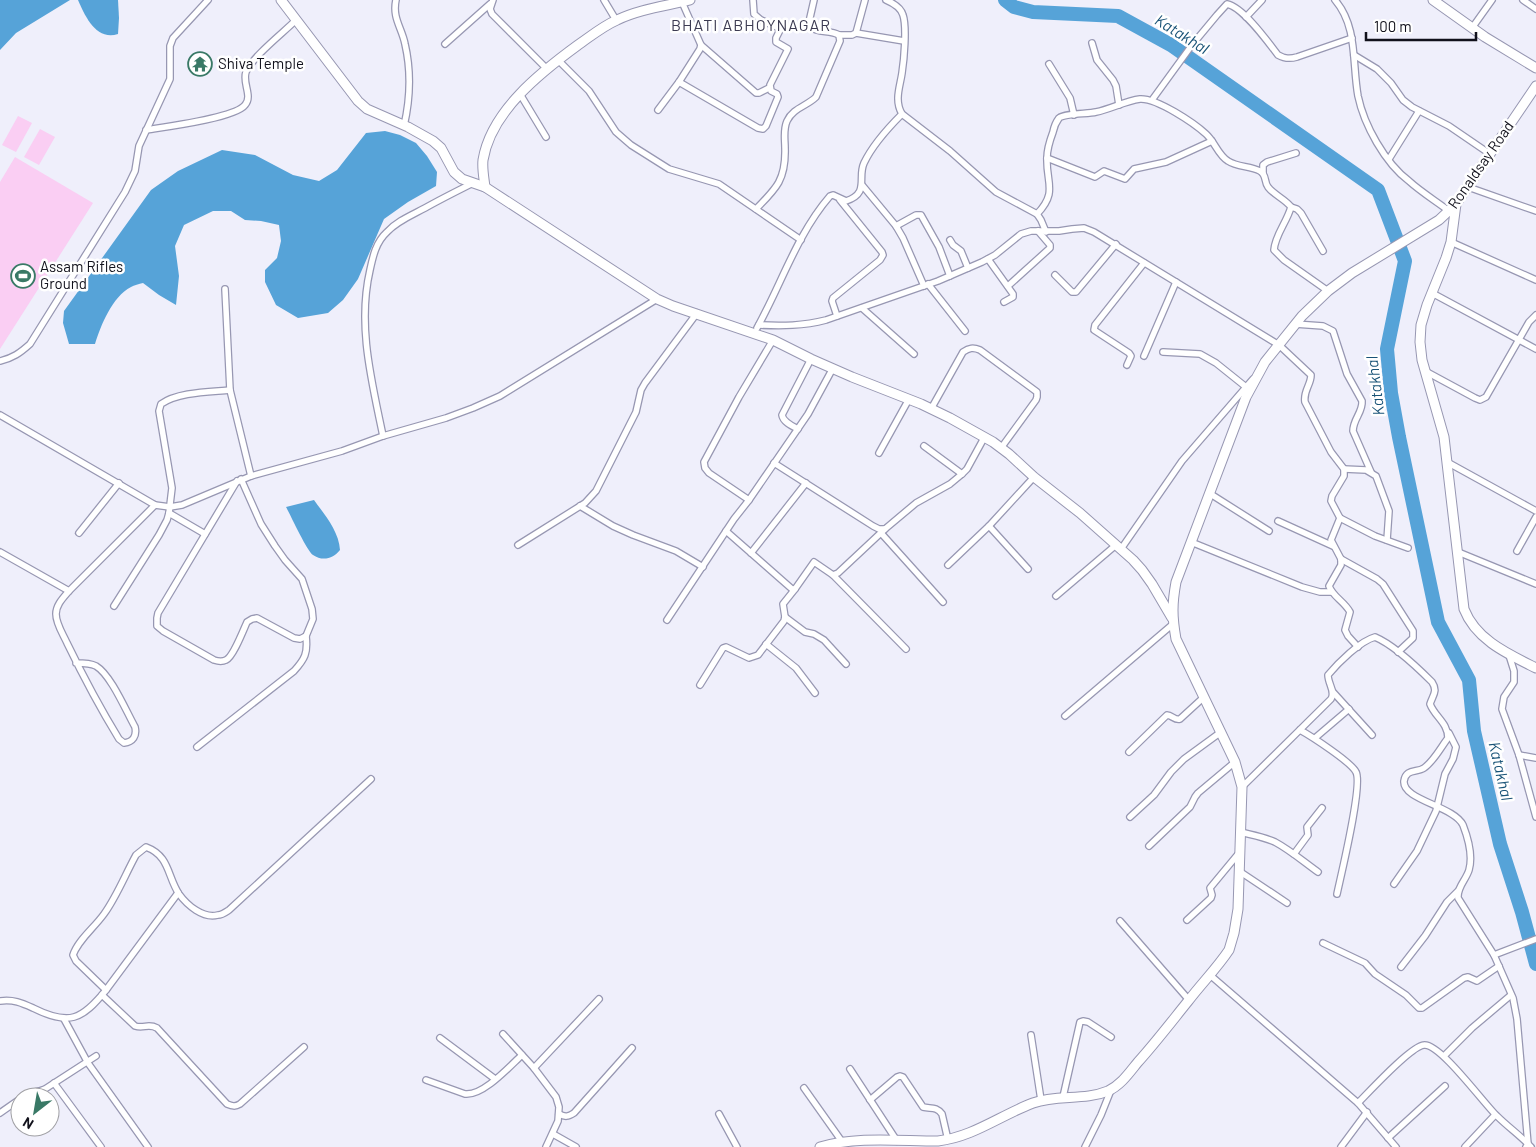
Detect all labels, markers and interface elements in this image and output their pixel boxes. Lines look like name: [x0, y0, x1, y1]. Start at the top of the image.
water label: Katakhal: [1152, 10, 1213, 58]
scale bar: [1366, 10, 1476, 42]
district label: BHATI ABHOYNAGAR: [671, 15, 831, 34]
text: 100 m: [1374, 17, 1412, 35]
temple icon: Shiva Temple: [187, 51, 213, 77]
place label: Shiva Temple: [218, 54, 304, 72]
street label: Ronaldsay Road: [1443, 117, 1517, 212]
place label: Assam Rifles Ground: [40, 257, 123, 292]
sports icon: Assam Rifles Ground: [10, 263, 36, 289]
water label: Katakhal: [1361, 355, 1388, 417]
water label: Katakhal: [1485, 740, 1518, 803]
north arrow: [10, 1087, 60, 1137]
text: N: [20, 1114, 36, 1133]

